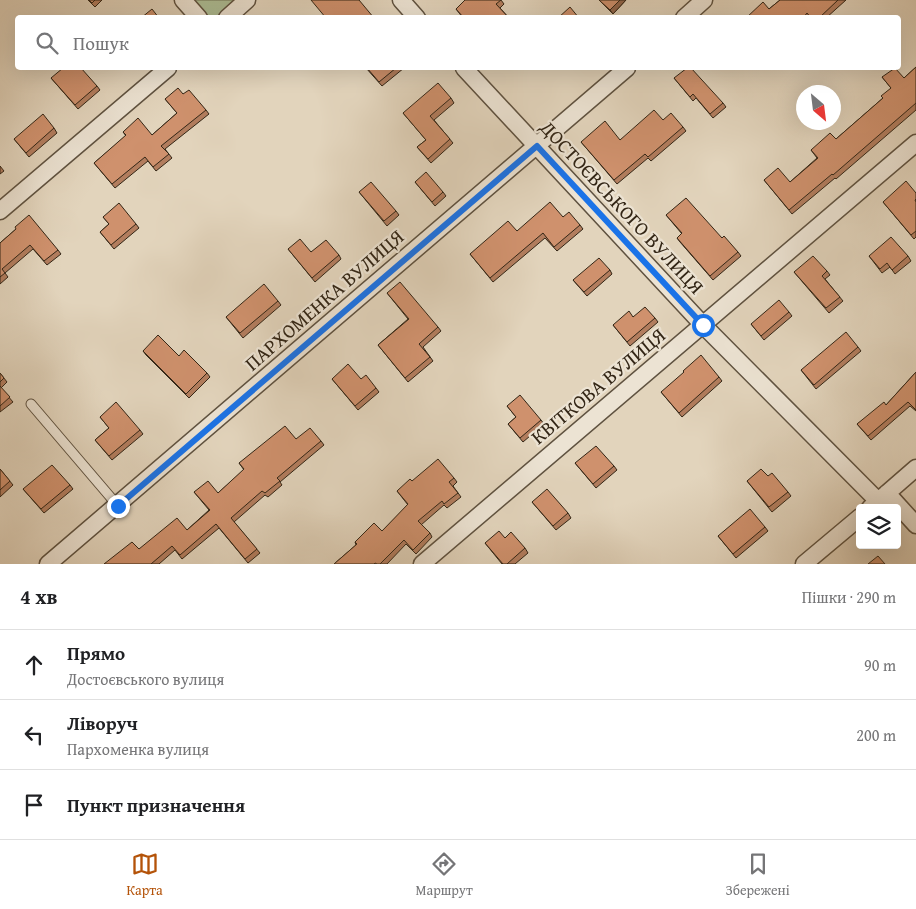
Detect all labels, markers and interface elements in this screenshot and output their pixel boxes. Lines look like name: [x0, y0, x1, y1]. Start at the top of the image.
search box: [15, 15, 901, 70]
icon: search: [33, 29, 61, 57]
text: Пошук: [73, 29, 129, 57]
north arrow: [796, 85, 841, 130]
street label: ДОСТОЄВСЬКОГО ВУЛИЦЯ: [533, 112, 711, 300]
street label: ПАРХОМЕНКА ВУЛИЦЯ: [238, 222, 410, 377]
route start: [692, 314, 715, 337]
street label: КВІТКОВА ВУЛИЦЯ: [524, 320, 671, 451]
route end: [107, 495, 130, 518]
map controls: [856, 504, 901, 549]
button: layers: [856, 504, 901, 549]
text: 4 хв: [20, 581, 58, 612]
text: Пішки · 290 m: [802, 585, 896, 609]
text: Прямо: [67, 639, 125, 667]
icon: ahead: [20, 651, 48, 679]
text: 90 m: [864, 653, 896, 677]
text: Достоєвського вулиця: [67, 667, 224, 691]
text: Ліворуч: [67, 709, 138, 737]
icon: left: [20, 721, 48, 749]
text: 200 m: [856, 723, 896, 747]
text: Пархоменка вулиця: [67, 737, 209, 761]
icon: arrive: [20, 791, 48, 819]
text: Пункт призначення: [67, 791, 245, 819]
tab: Карта: [126, 850, 163, 900]
tab: Маршрут: [415, 850, 473, 900]
tab: Збережені: [726, 850, 790, 900]

